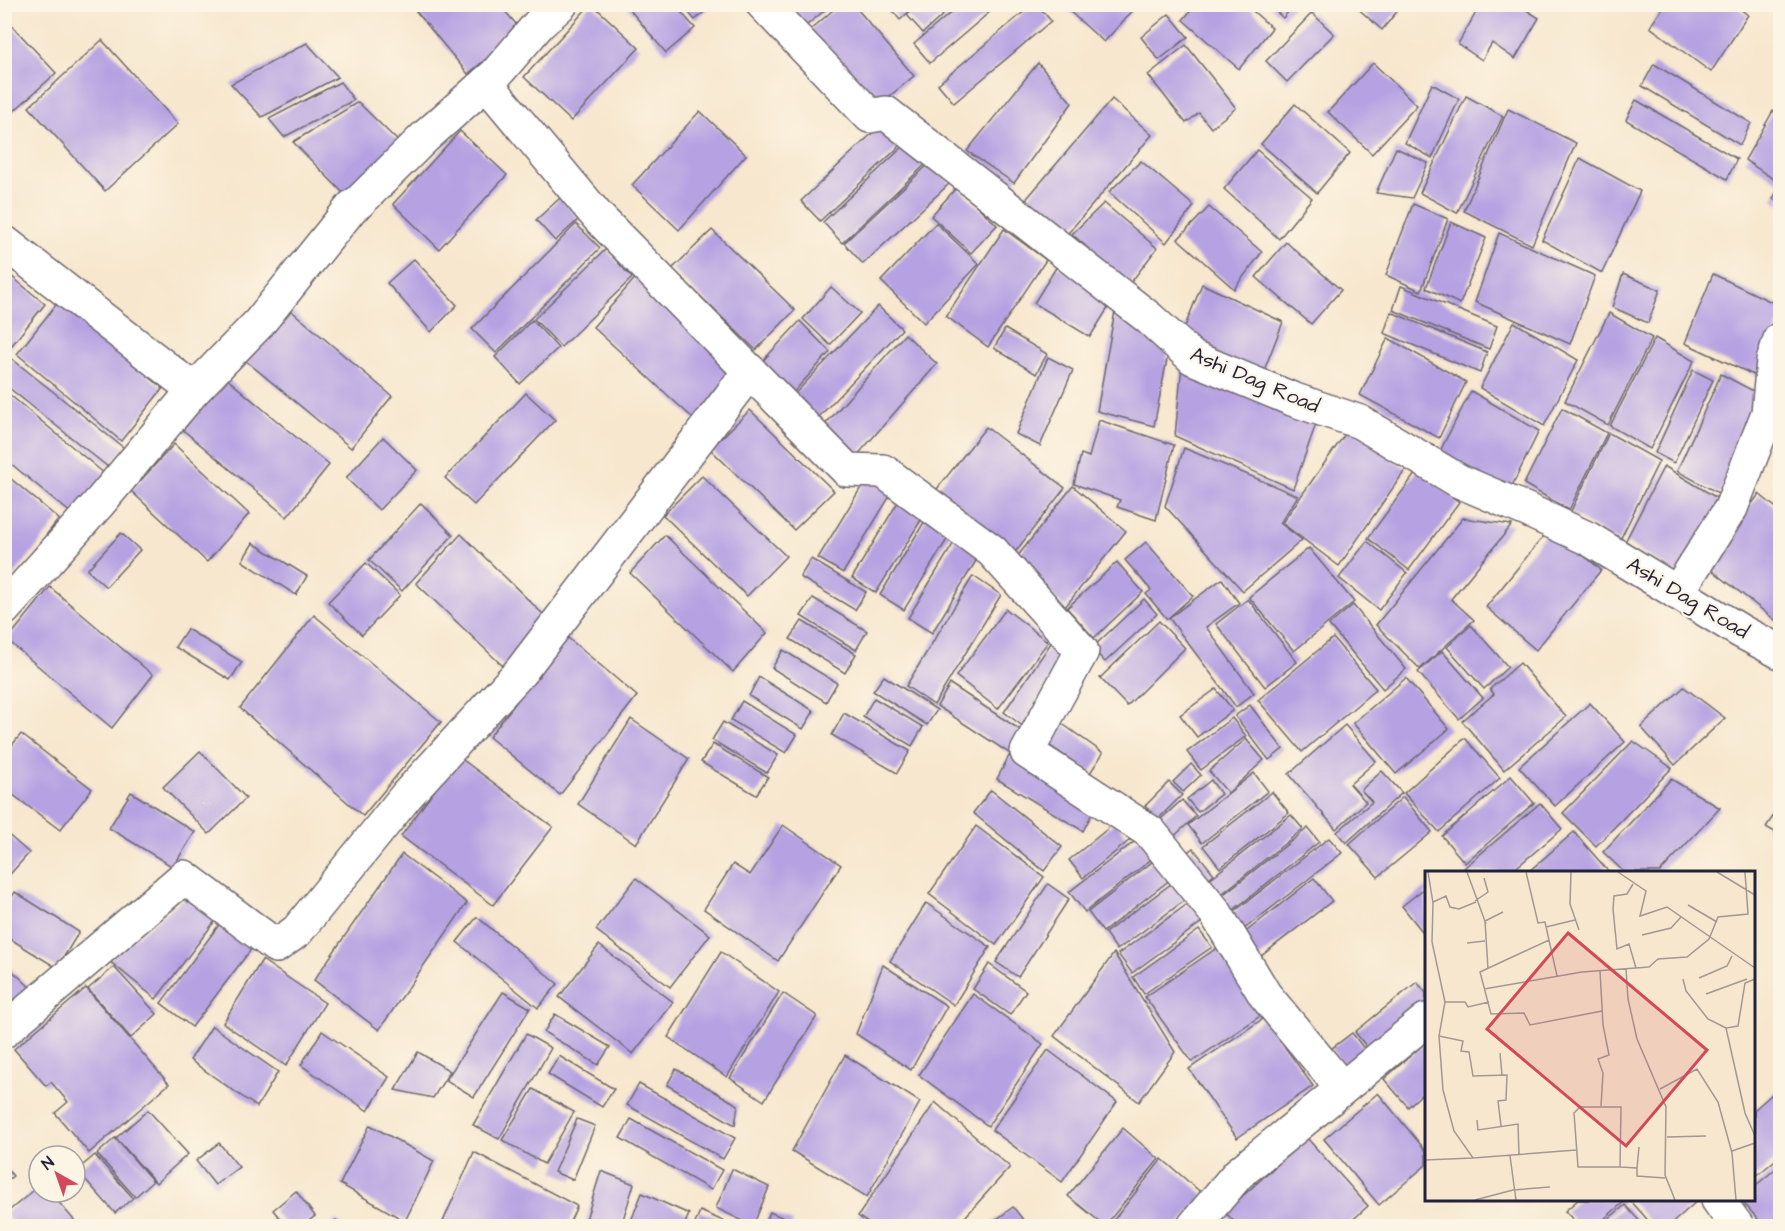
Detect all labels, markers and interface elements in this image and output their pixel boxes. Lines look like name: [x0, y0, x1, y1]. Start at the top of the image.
street label: Ashi Dag Road: [1185, 340, 1324, 422]
street label: Ashi Dag Road: [1620, 550, 1755, 648]
inset map: [1425, 871, 1755, 1201]
north arrow: [27, 1144, 87, 1204]
text: N: [37, 1152, 59, 1175]

